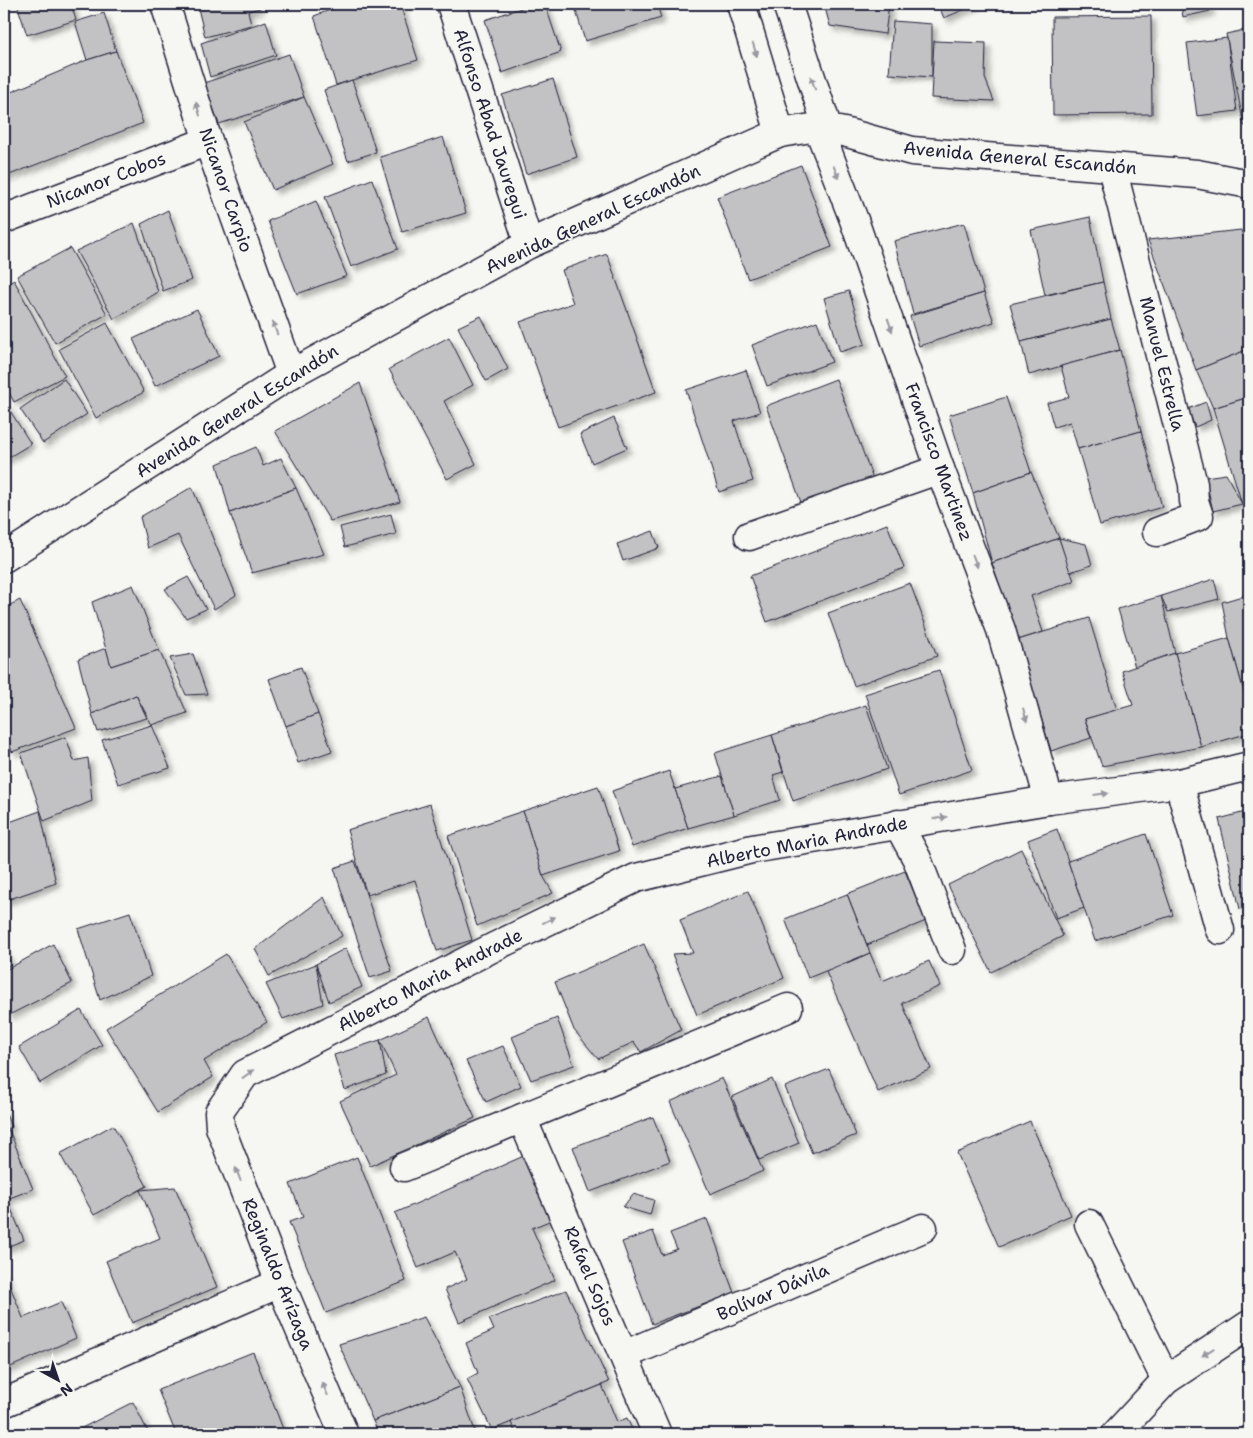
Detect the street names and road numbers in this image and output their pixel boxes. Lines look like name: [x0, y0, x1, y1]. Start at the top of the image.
street label: Alfonso Abad Jauregui: [448, 25, 532, 223]
street label: Nicanor Carpio: [193, 125, 259, 255]
street label: Avenida General Escandón: [902, 136, 1138, 180]
street label: Nicanor Cobos: [43, 146, 169, 214]
street label: Avenida General Escandón: [482, 159, 704, 279]
street label: Manuel Estrella: [1134, 294, 1190, 434]
street label: Avenida General Escandón: [131, 339, 343, 483]
street label: Francisco Martinez: [899, 380, 979, 544]
street label: Alberto Maria Andrade: [704, 811, 910, 873]
street label: Alberto Maria Andrade: [334, 923, 526, 1037]
street label: Reginaldo Arízaga: [237, 1194, 319, 1354]
street label: Rafael Sojos: [558, 1222, 622, 1330]
street label: Bolívar Dávila: [713, 1258, 833, 1326]

